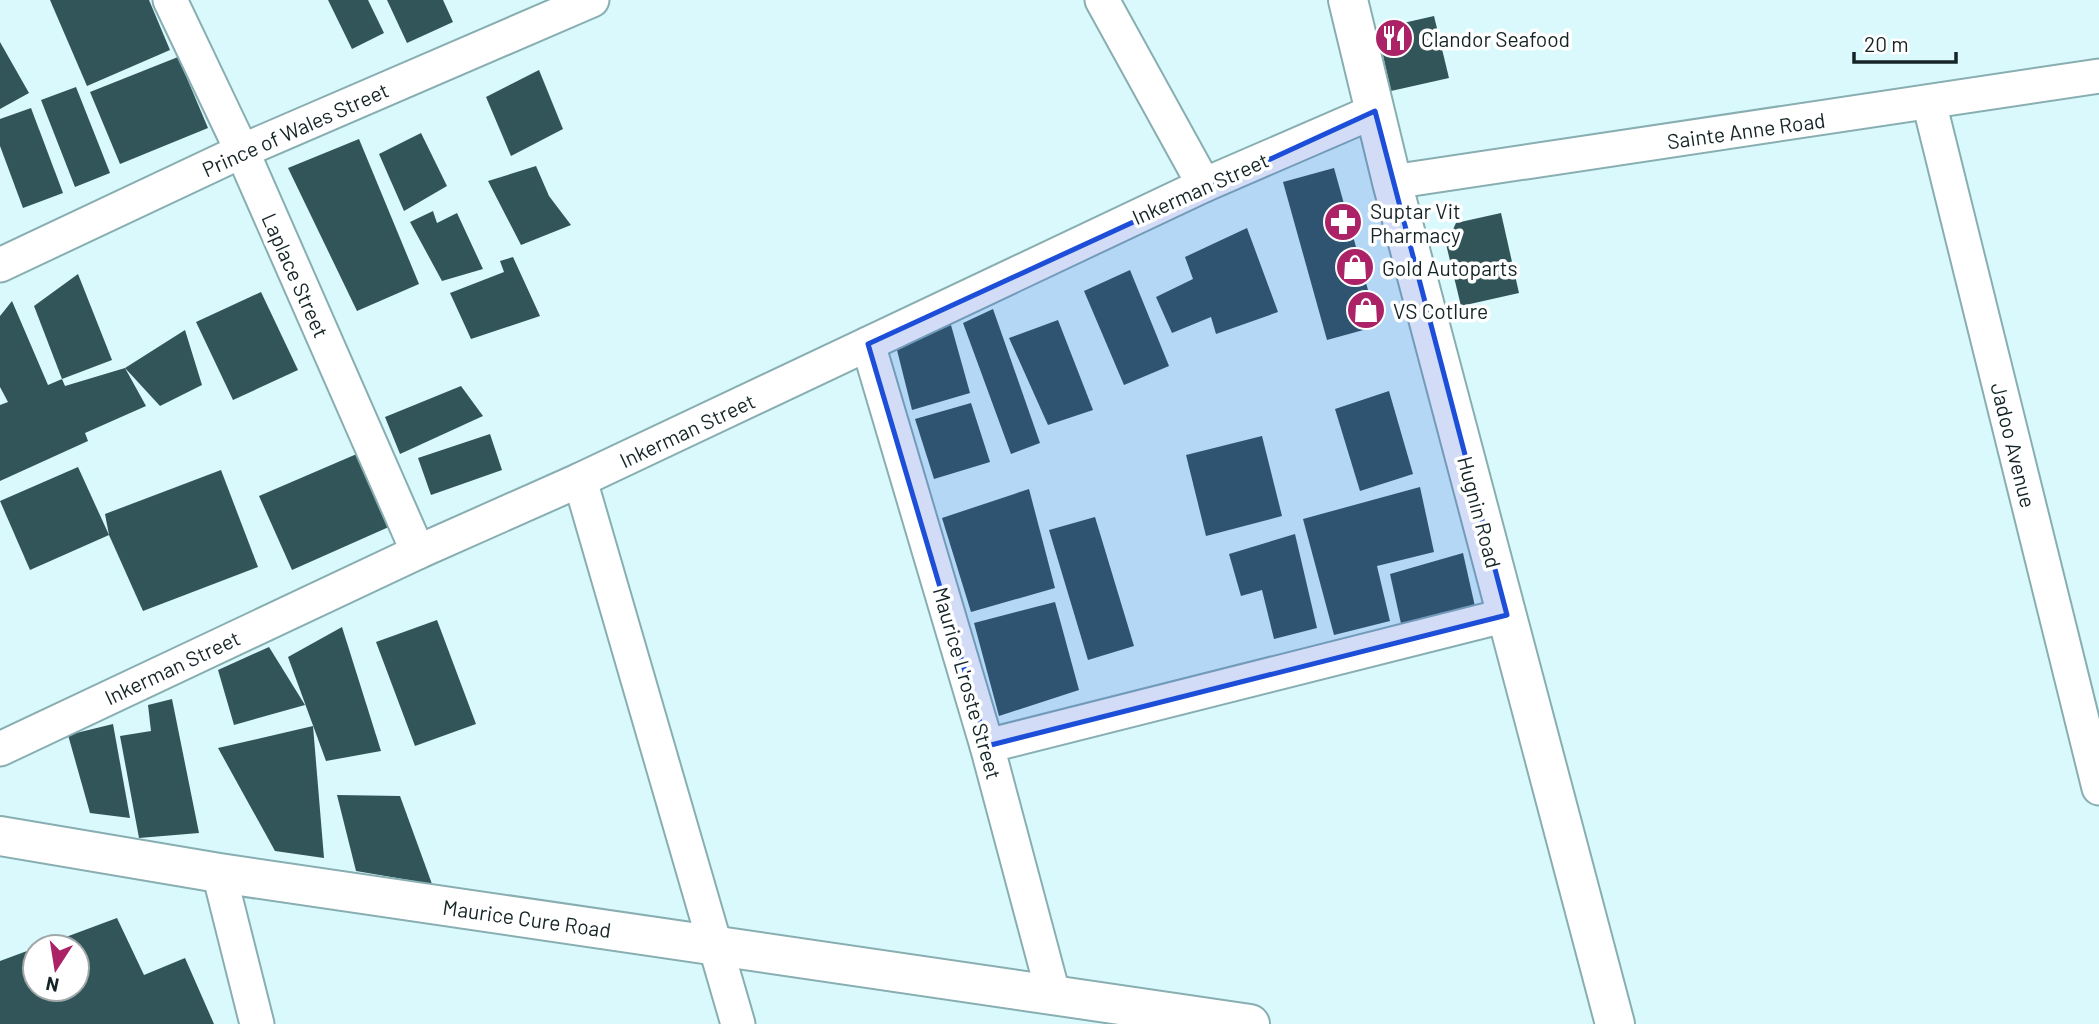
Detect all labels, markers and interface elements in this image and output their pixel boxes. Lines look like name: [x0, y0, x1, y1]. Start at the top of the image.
restaurant icon: Clandor Seafood: [1373, 17, 1415, 59]
scale bar: [1854, 21, 1955, 65]
place label: Clandor Seafood: [1421, 26, 1570, 51]
text: 20 m: [1864, 31, 1909, 56]
street label: Prince of Wales Street: [198, 77, 392, 181]
street label: Sainte Anne Road: [1665, 107, 1827, 153]
street label: Inkerman Street: [1128, 147, 1272, 229]
place label: Suptar Vit Pharmacy: [1370, 198, 1461, 247]
pharmacy icon: Suptar Vit Pharmacy: [1322, 201, 1364, 243]
street label: Laplace Street: [257, 209, 335, 341]
shop icon: Gold Autoparts: [1334, 246, 1376, 288]
place label: Gold Autoparts: [1382, 255, 1518, 280]
shop icon: VS Cotlure: [1345, 289, 1387, 331]
place label: VS Cotlure: [1393, 298, 1488, 323]
street label: Jadoo Avenue: [1986, 380, 2042, 510]
street label: Inkerman Street: [615, 388, 759, 472]
street label: Hugnin Road: [1453, 453, 1507, 571]
street label: Maurice L'roste Street: [929, 584, 1007, 782]
street label: Inkerman Street: [100, 625, 244, 709]
street label: Maurice Cure Road: [441, 894, 613, 942]
north arrow: [21, 933, 91, 1003]
text: N: [44, 973, 61, 998]

